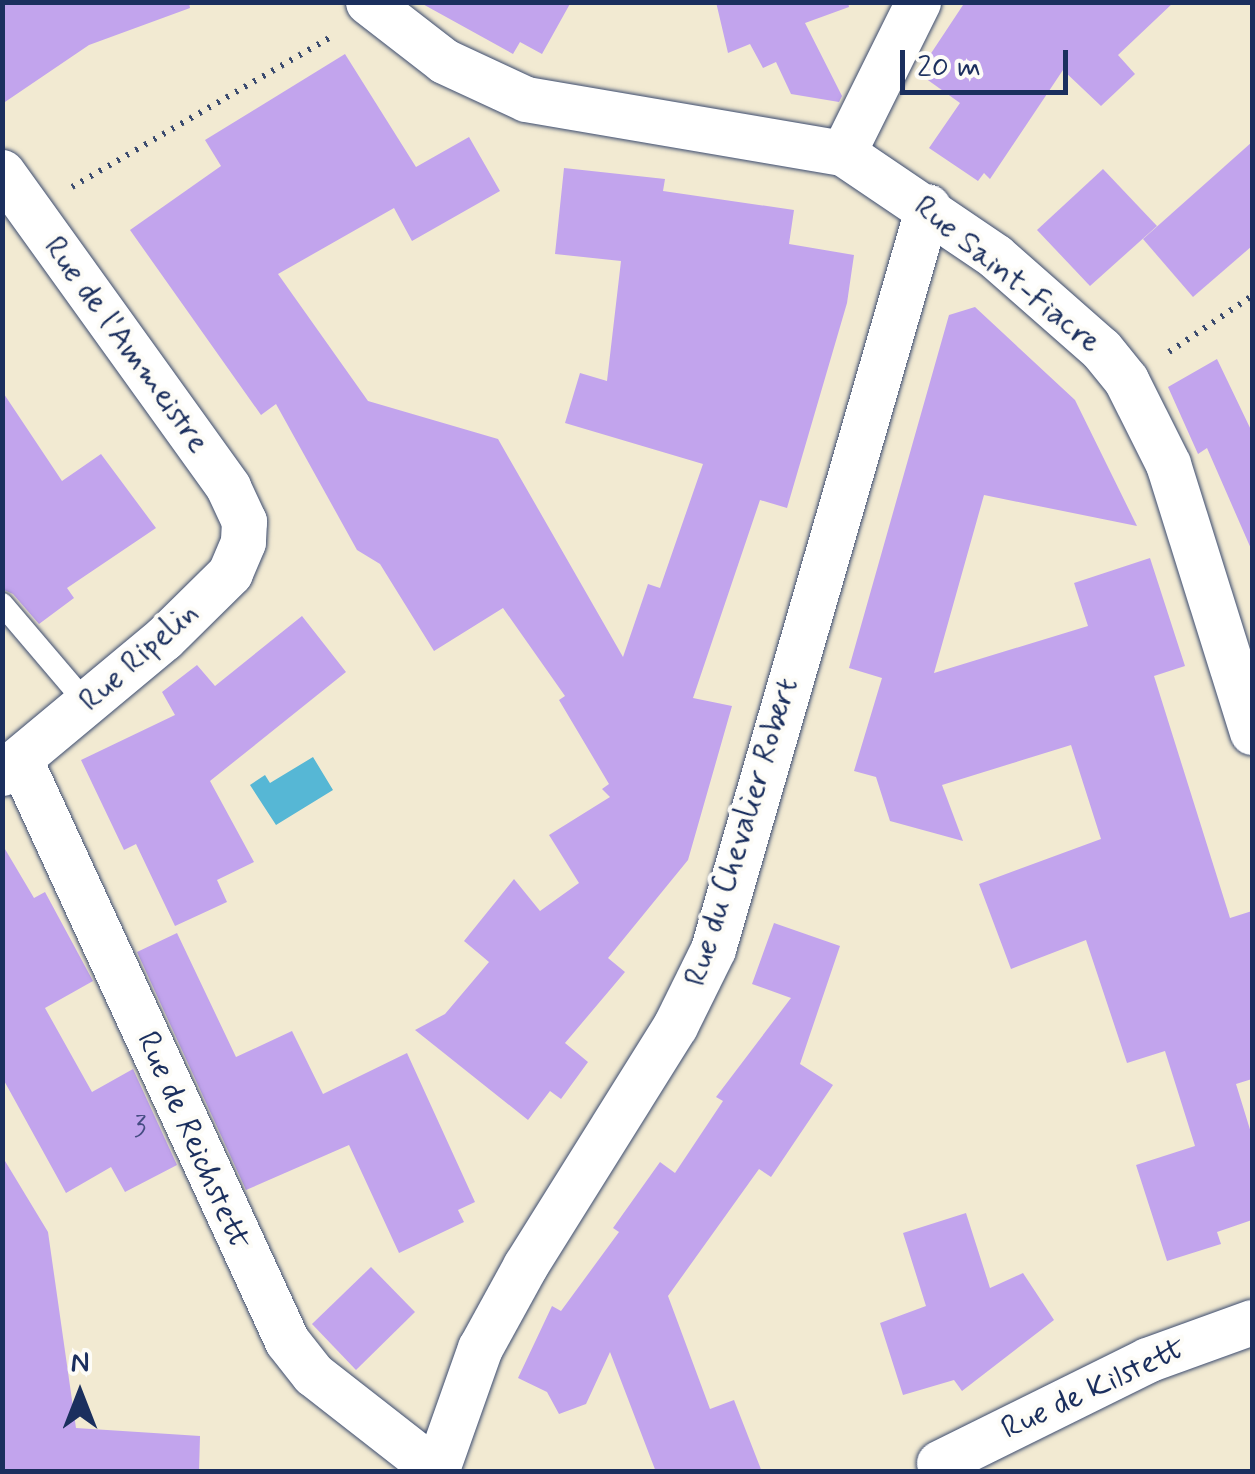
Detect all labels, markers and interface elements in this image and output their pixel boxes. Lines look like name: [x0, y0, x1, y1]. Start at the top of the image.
scale bar: [905, 30, 1072, 92]
text: 20 m: [917, 48, 981, 87]
street label: Rue Saint-Fiacre: [907, 189, 1107, 361]
street label: Rue de l'Ammeistre: [34, 229, 218, 461]
street label: Rue Ripelin: [72, 594, 206, 720]
street label: Rue du Chevalier Robert: [676, 672, 808, 992]
street label: Rue de Reichstett: [127, 1025, 259, 1257]
house number: 3: [134, 1111, 146, 1145]
street label: Rue de Kilstett: [994, 1329, 1194, 1449]
north arrow: [30, 1344, 130, 1444]
text: N: [71, 1345, 89, 1382]

